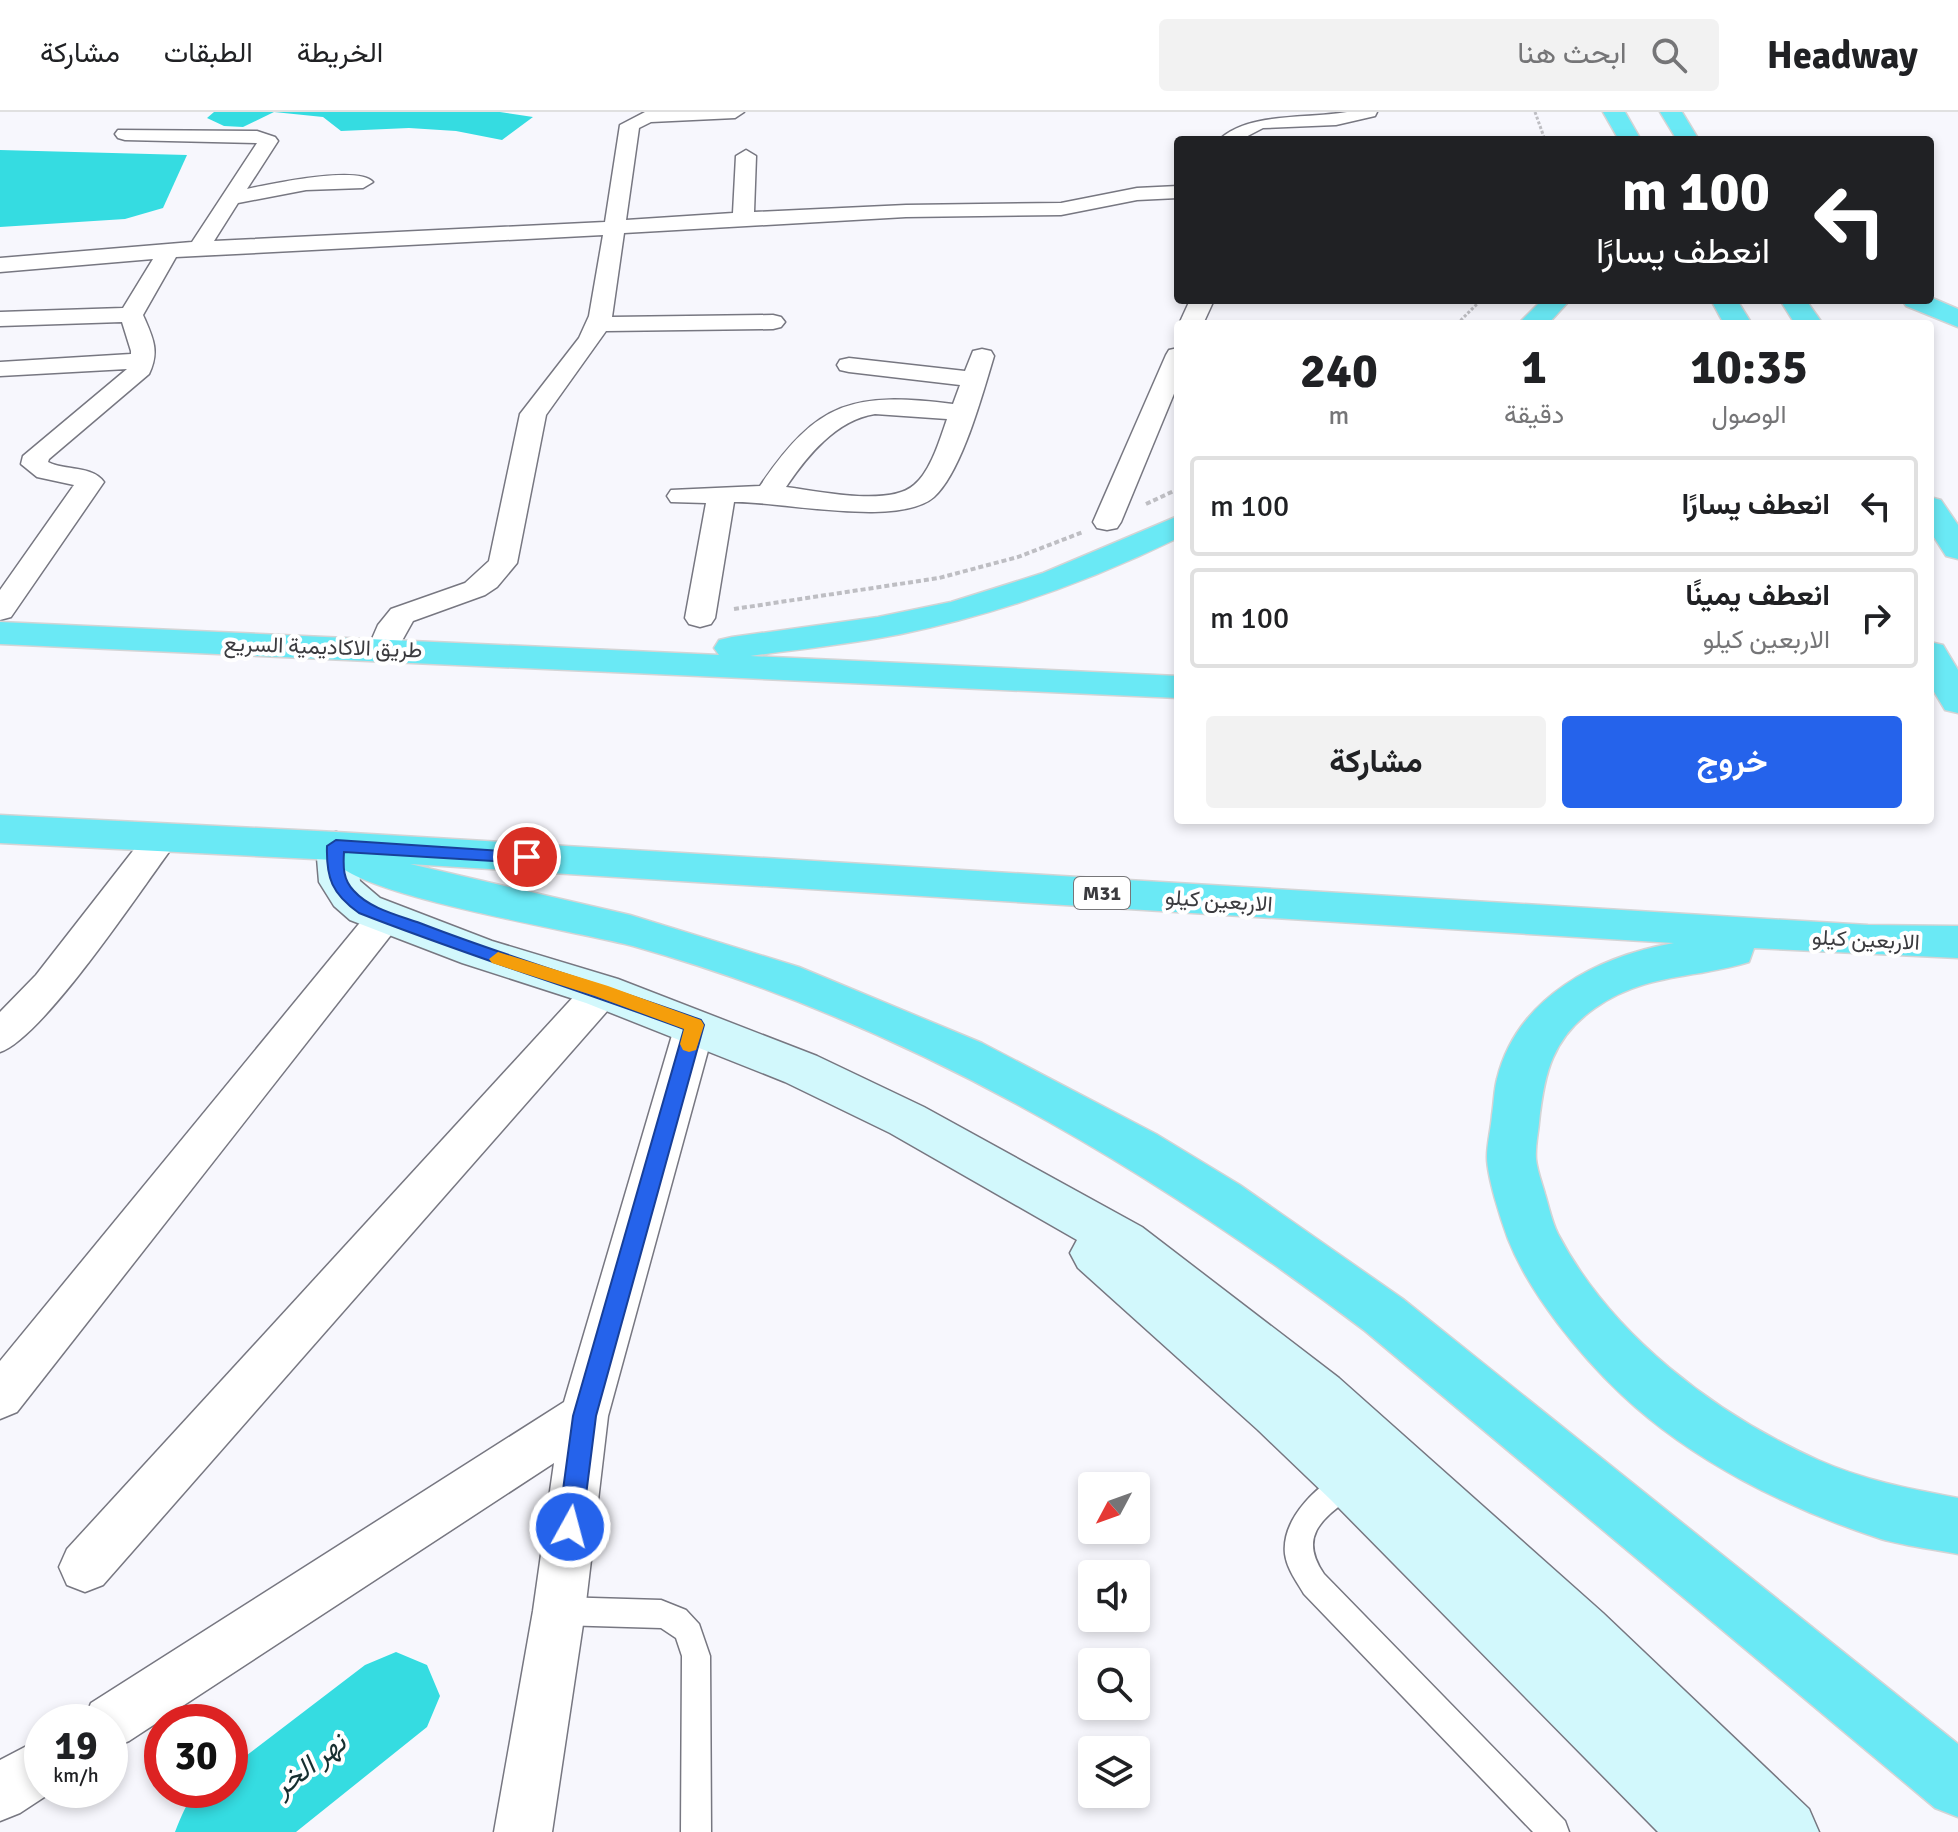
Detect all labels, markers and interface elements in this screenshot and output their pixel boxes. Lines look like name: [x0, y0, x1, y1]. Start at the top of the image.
search box: [1159, 19, 1719, 91]
text: Headway: [1767, 32, 1918, 79]
icon: search: [1647, 33, 1691, 77]
text: ابحث هنا: [1517, 35, 1627, 72]
text: مشاركة: [40, 36, 120, 70]
text: الطبقات: [164, 36, 253, 70]
text: الخريطة: [297, 36, 383, 70]
text: 100 m: [1622, 157, 1770, 226]
icon: left: [1798, 168, 1902, 272]
text: انعطف يسارًا: [1596, 229, 1770, 274]
text: 1: [1521, 338, 1547, 397]
text: 10:35: [1690, 338, 1808, 397]
text: 240: [1300, 342, 1378, 401]
text: دقيقة: [1504, 399, 1564, 431]
text: الوصول: [1712, 399, 1787, 431]
text: m: [1329, 400, 1349, 432]
icon: left: [1854, 484, 1898, 528]
text: انعطف يسارًا: [1681, 486, 1830, 523]
text: 100 m: [1210, 488, 1289, 525]
text: انعطف يمينًا: [1685, 577, 1830, 614]
icon: right: [1854, 596, 1898, 640]
text: 100 m: [1210, 600, 1289, 637]
text: الاربعين كيلو: [1703, 624, 1830, 656]
street label: طريق الاكاديمية السريع: [223, 630, 423, 664]
button: مشاركة: [1206, 716, 1546, 808]
button: خروج: [1562, 716, 1902, 808]
pin: [493, 823, 561, 891]
icon: arrive: [505, 835, 549, 879]
road number: M31: [1074, 877, 1130, 909]
street label: الاربعين كيلو: [1164, 883, 1274, 918]
street label: الاربعين كيلو: [1812, 923, 1920, 956]
north arrow: [1078, 1472, 1150, 1544]
map controls: [1078, 1472, 1150, 1808]
position arrow: [528, 1485, 612, 1569]
button: sound: [1078, 1560, 1150, 1632]
button: search: [1078, 1648, 1150, 1720]
speed limit sign: 30: [144, 1704, 248, 1808]
text: 19: [54, 1721, 98, 1771]
water label: نهر الخر: [265, 1724, 355, 1805]
button: layers: [1078, 1736, 1150, 1808]
text: km/h: [53, 1763, 99, 1788]

